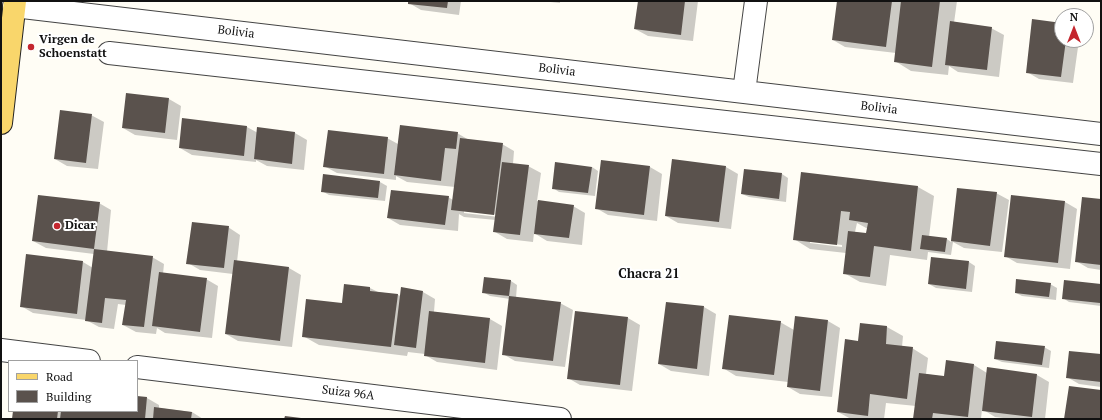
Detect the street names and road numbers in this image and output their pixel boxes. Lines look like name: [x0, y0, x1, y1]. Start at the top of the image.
street label: Bolivia: [217, 23, 255, 41]
street label: Bolivia: [538, 61, 576, 79]
street label: Bolivia: [860, 99, 898, 117]
street label: Suiza 96A: [321, 383, 375, 403]

